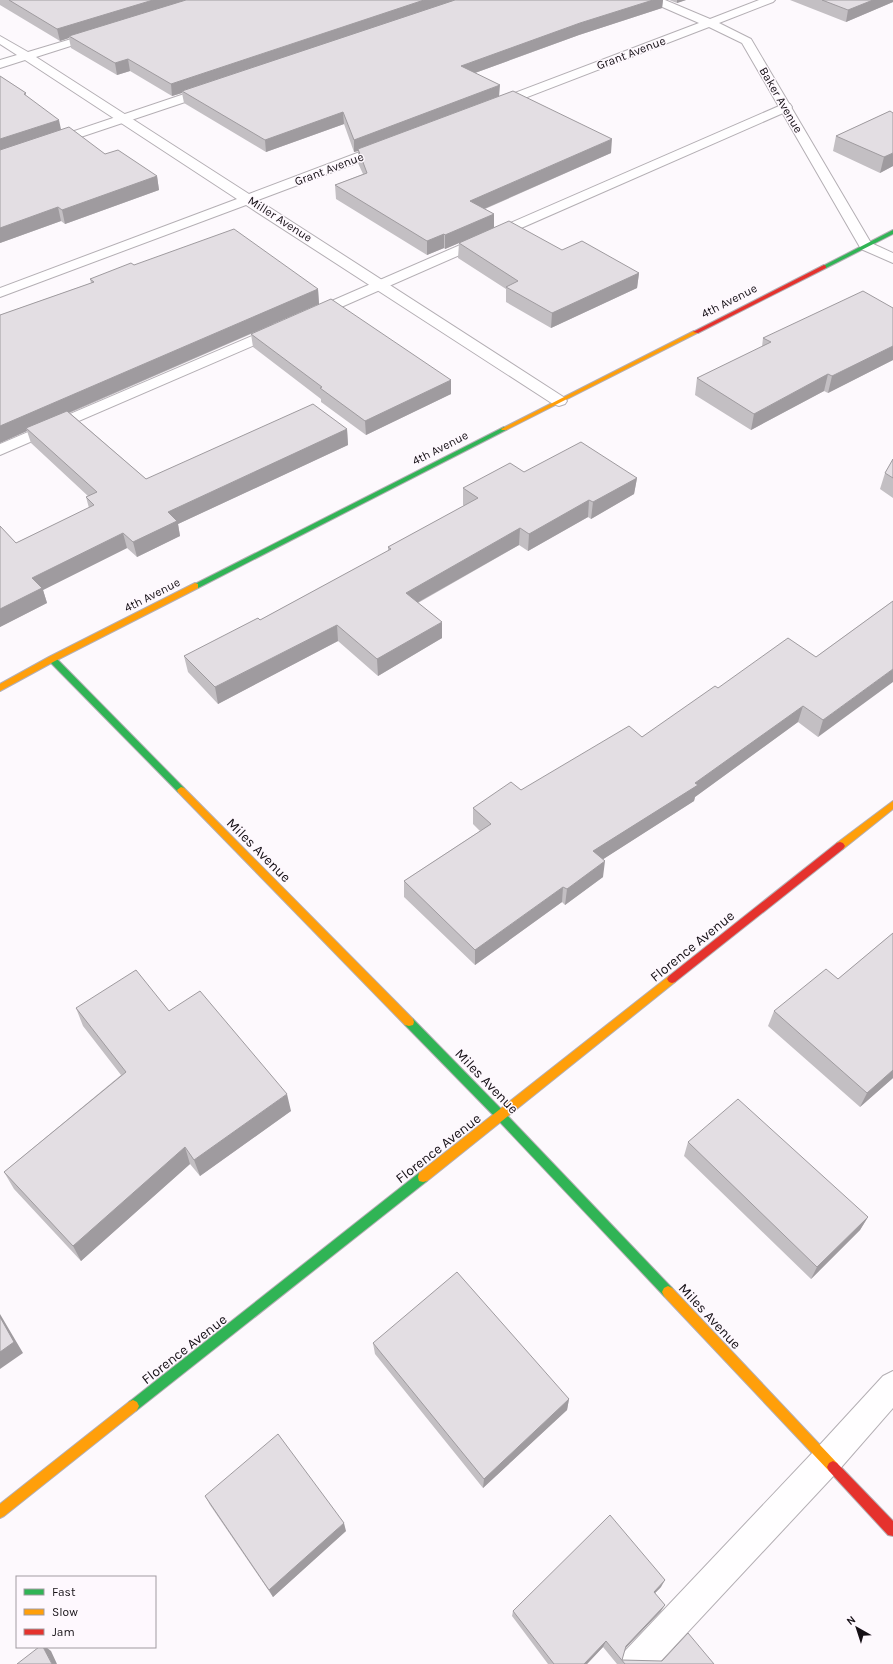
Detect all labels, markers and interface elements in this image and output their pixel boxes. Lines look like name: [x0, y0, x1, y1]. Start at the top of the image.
street label: Grant Avenue: [595, 33, 667, 73]
street label: Baker Avenue: [757, 65, 805, 135]
street label: Grant Avenue: [293, 149, 365, 189]
street label: Miller Avenue: [245, 193, 315, 245]
street label: 4th Avenue: [699, 281, 759, 321]
street label: 4th Avenue: [410, 428, 470, 468]
street label: 4th Avenue: [122, 575, 182, 615]
street label: Miles Avenue: [223, 815, 294, 886]
street label: Florence Avenue: [647, 907, 738, 986]
street label: Miles Avenue: [451, 1045, 522, 1117]
street label: Florence Avenue: [392, 1110, 484, 1187]
street label: Miles Avenue: [675, 1280, 744, 1353]
street label: Florence Avenue: [138, 1311, 230, 1388]
legend: [16, 1576, 156, 1648]
text: Fast: [52, 1585, 76, 1599]
text: Slow: [52, 1605, 78, 1619]
north arrow: [837, 1608, 877, 1648]
text: N: [844, 1613, 858, 1628]
text: Jam: [52, 1625, 75, 1639]

